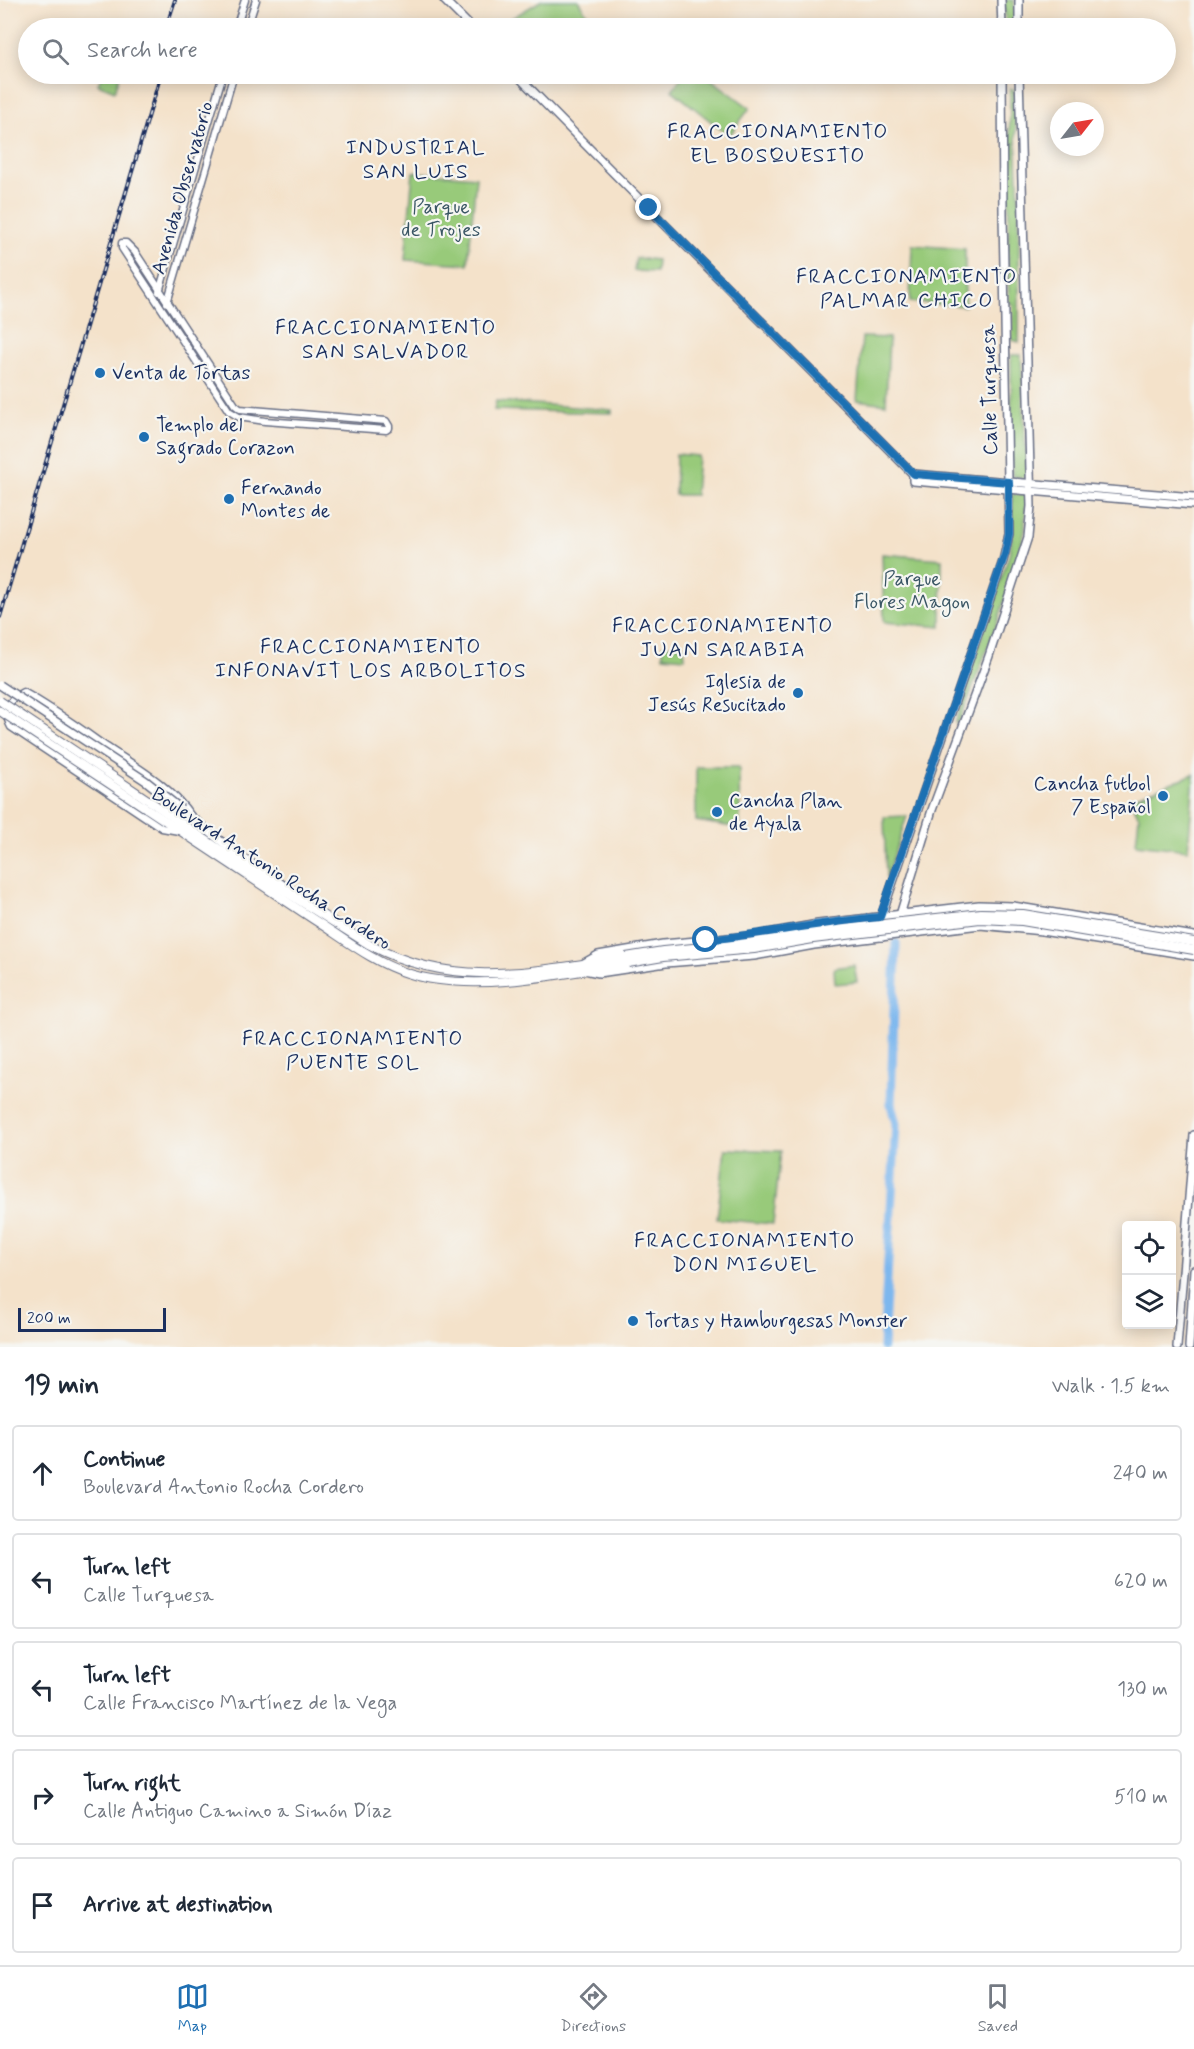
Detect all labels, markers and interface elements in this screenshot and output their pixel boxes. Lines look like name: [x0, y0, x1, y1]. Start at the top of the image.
search box: [18, 18, 1176, 84]
icon: search: [39, 35, 72, 68]
text: Search here: [87, 37, 198, 65]
street label: Avenida Observatorio: [145, 98, 221, 278]
north arrow: [1050, 102, 1104, 156]
district label: FRACCIONAMIENTO EL BOSQUESITO: [667, 118, 889, 170]
district label: INDUSTRIAL SAN LUIS: [346, 134, 486, 186]
park label: Parque de Trojes: [401, 194, 481, 244]
route end: [635, 194, 661, 220]
district label: FRACCIONAMIENTO PALMAR CHICO: [796, 263, 1018, 315]
district label: FRACCIONAMIENTO SAN SALVADOR: [275, 314, 497, 366]
street label: Calle Turquesa: [975, 323, 1005, 456]
place label: Venta de Tortas: [112, 360, 250, 387]
marker: Venta de Tortas: [93, 366, 107, 380]
place label: Templo del Sagrado Corazon: [156, 412, 295, 464]
marker: Templo del Sagrado Corazon: [137, 430, 151, 444]
place label: Fernando Montes de: [241, 475, 330, 525]
marker: Fernando Montes de: [222, 492, 236, 506]
park label: Parque Flores Magon: [854, 566, 970, 617]
district label: FRACCIONAMIENTO JUAN SARABIA: [612, 612, 834, 664]
district label: FRACCIONAMIENTO INFONAVIT LOS ARBOLITOS: [215, 633, 527, 685]
place label: Iglesia de Jesús Resucitado: [648, 669, 786, 719]
marker: Iglesia de Jesús Resucitado: [791, 686, 805, 700]
place label: Cancha futbol 7 Español: [1034, 771, 1151, 821]
street label: Boulevard Antonio Rocha Cordero: [146, 781, 396, 957]
place label: Cancha Plan de Ayala: [729, 788, 843, 838]
marker: Cancha futbol 7 Español: [1156, 789, 1170, 803]
marker: Cancha Plan de Ayala: [710, 805, 724, 819]
route start: [692, 926, 718, 952]
district label: FRACCIONAMIENTO PUENTE SOL: [242, 1025, 464, 1077]
map controls: [1122, 1221, 1176, 1329]
button: locate: [1122, 1221, 1176, 1275]
district label: FRACCIONAMIENTO DON MIGUEL: [634, 1227, 856, 1279]
button: layers: [1122, 1275, 1176, 1329]
scale bar: [18, 1305, 166, 1332]
text: 200 m: [27, 1308, 71, 1329]
place label: Tortas y Hamburgesas Monster: [645, 1308, 908, 1335]
marker: Tortas y Hamburgesas Monster: [626, 1314, 640, 1328]
text: 19 min: [24, 1369, 99, 1403]
text: Walk · 1.5 km: [1052, 1373, 1170, 1400]
text: Continue: [83, 1446, 165, 1474]
icon: ahead: [26, 1457, 59, 1490]
text: 240 m: [1113, 1460, 1168, 1487]
text: Boulevard Antonio Rocha Cordero: [83, 1474, 364, 1501]
text: Turn left: [83, 1554, 171, 1582]
icon: left: [26, 1565, 59, 1598]
text: 620 m: [1114, 1568, 1168, 1595]
text: Calle Turquesa: [83, 1582, 214, 1609]
text: Turn left: [83, 1662, 171, 1690]
icon: left: [26, 1673, 59, 1706]
text: 130 m: [1117, 1676, 1168, 1703]
text: Calle Francisco Martínez de la Vega: [83, 1690, 397, 1717]
text: Turn right: [83, 1770, 181, 1798]
icon: right: [26, 1781, 59, 1814]
text: 510 m: [1114, 1784, 1168, 1811]
text: Calle Antiguo Camino a Simón Díaz: [83, 1798, 392, 1825]
icon: arrive: [26, 1889, 59, 1922]
text: Arrive at destination: [83, 1891, 273, 1919]
tab: Map: [176, 1980, 209, 2037]
tab: Directions: [560, 1980, 626, 2037]
tab: Saved: [978, 1980, 1018, 2037]

